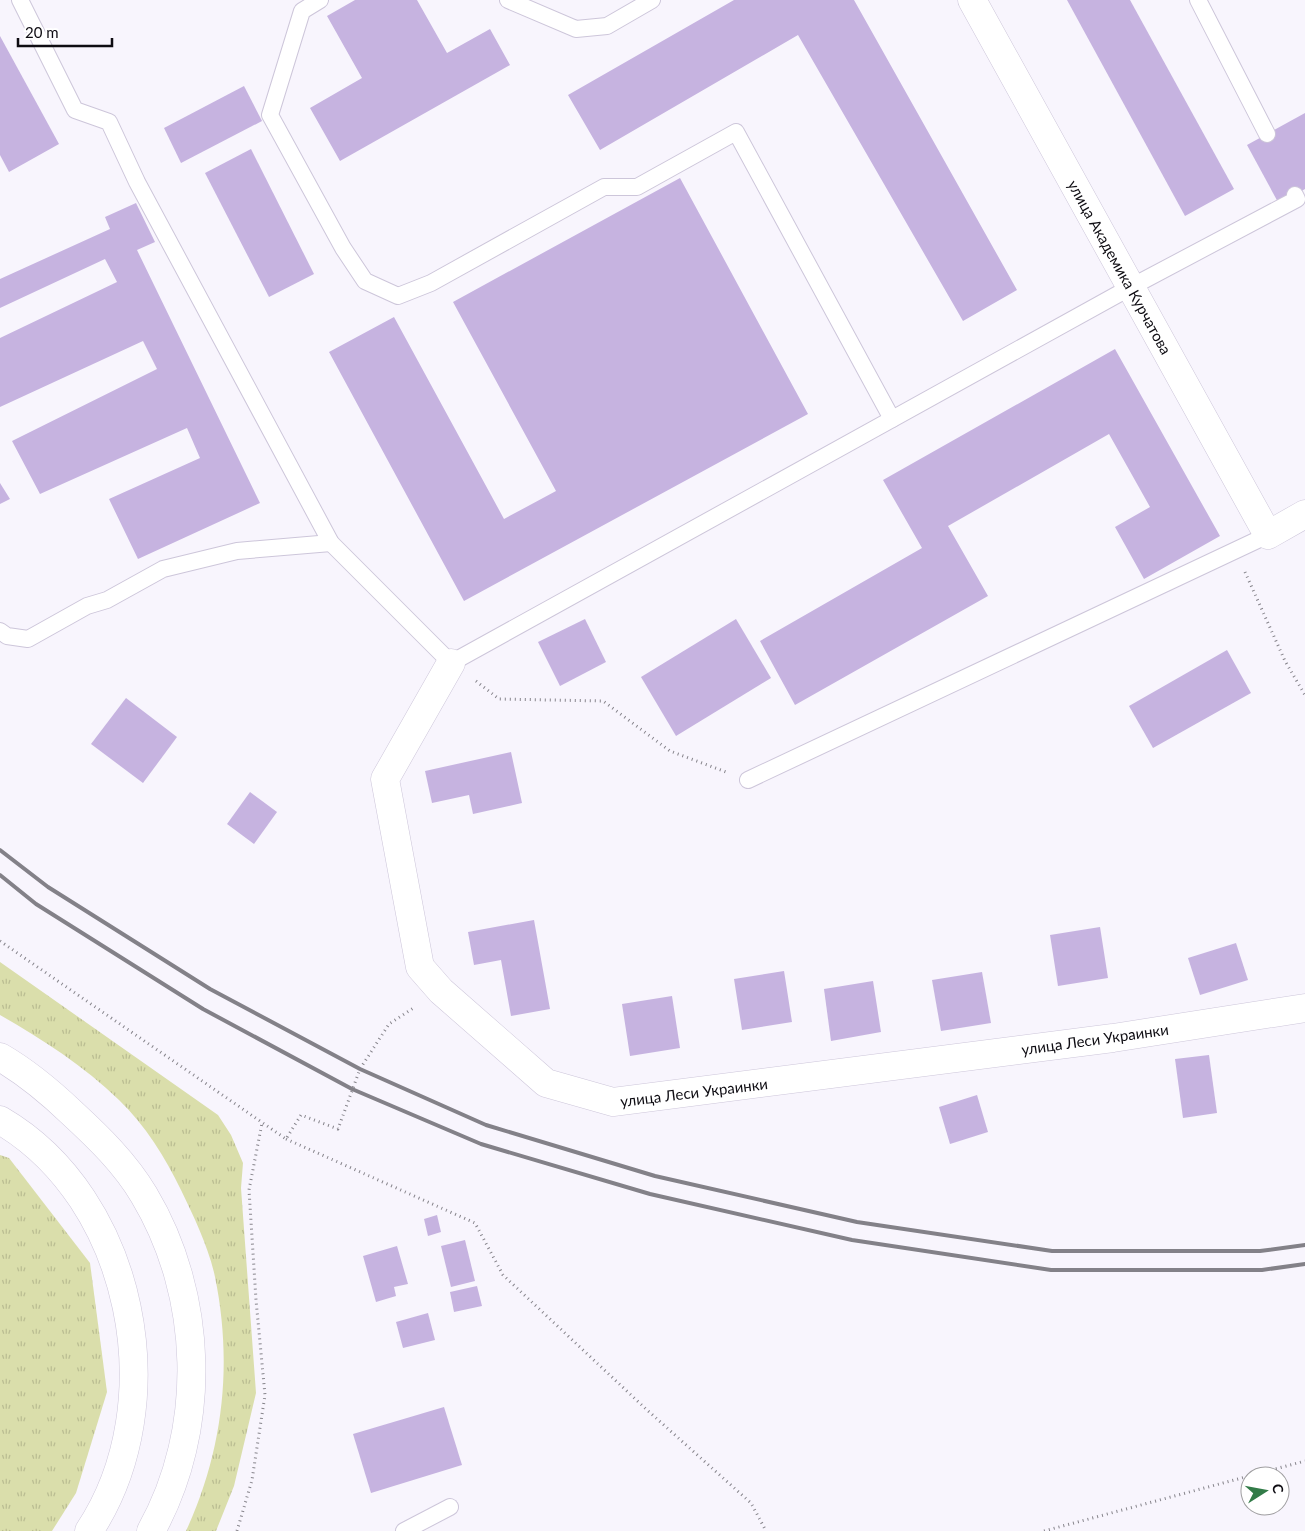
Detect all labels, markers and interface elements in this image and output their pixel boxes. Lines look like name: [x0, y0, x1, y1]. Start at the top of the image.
scale bar: [18, 15, 111, 47]
text: 20 m: [25, 23, 59, 41]
street label: улица Академика Курчатова: [1064, 177, 1176, 357]
street label: улица Леси Украинки: [1020, 1020, 1170, 1058]
street label: улица Леси Украинки: [619, 1074, 769, 1110]
north arrow: [1240, 1466, 1290, 1516]
text: С: [1269, 1482, 1288, 1495]

